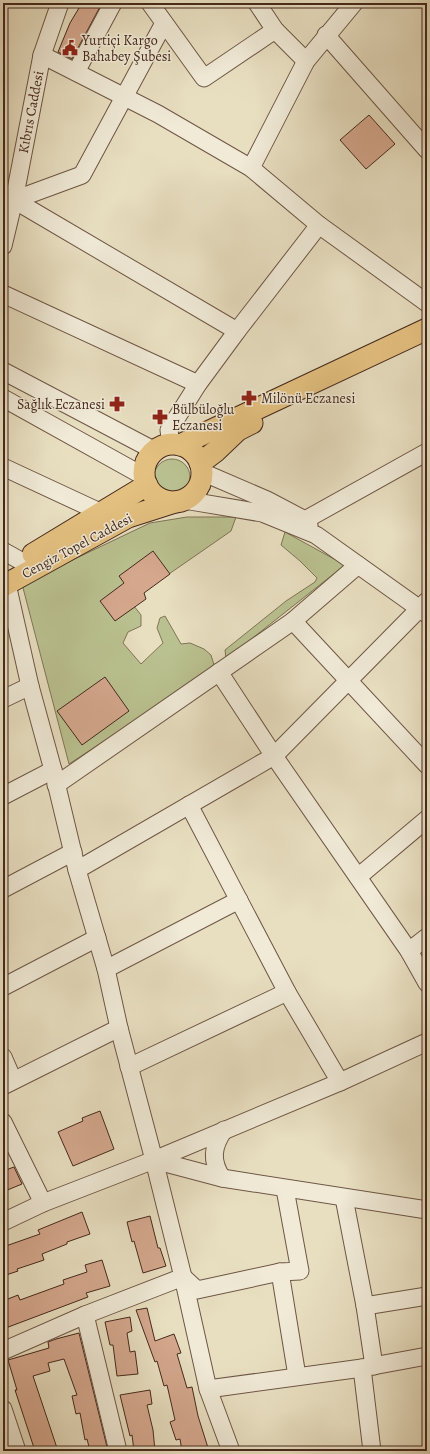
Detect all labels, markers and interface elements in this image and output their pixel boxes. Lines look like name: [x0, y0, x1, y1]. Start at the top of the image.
place label: Yurtiçi Kargo Bahabey Şubesi: [81, 31, 171, 66]
public building icon: Yurtiçi Kargo Bahabey Şubesi: [61, 39, 79, 57]
street label: Kıbrıs Caddesi: [14, 69, 48, 155]
pharmacy icon: Milönü Eczanesi: [240, 389, 258, 407]
place label: Milönü Eczanesi: [261, 389, 355, 408]
place label: Sağlık Eczanesi: [17, 395, 105, 414]
pharmacy icon: Sağlık Eczanesi: [108, 395, 126, 413]
place label: Bülbüloğlu Eczanesi: [172, 400, 235, 435]
pharmacy icon: Bülbüloğlu Eczanesi: [151, 408, 169, 426]
street label: Cengiz Topel Caddesi: [19, 509, 136, 583]

